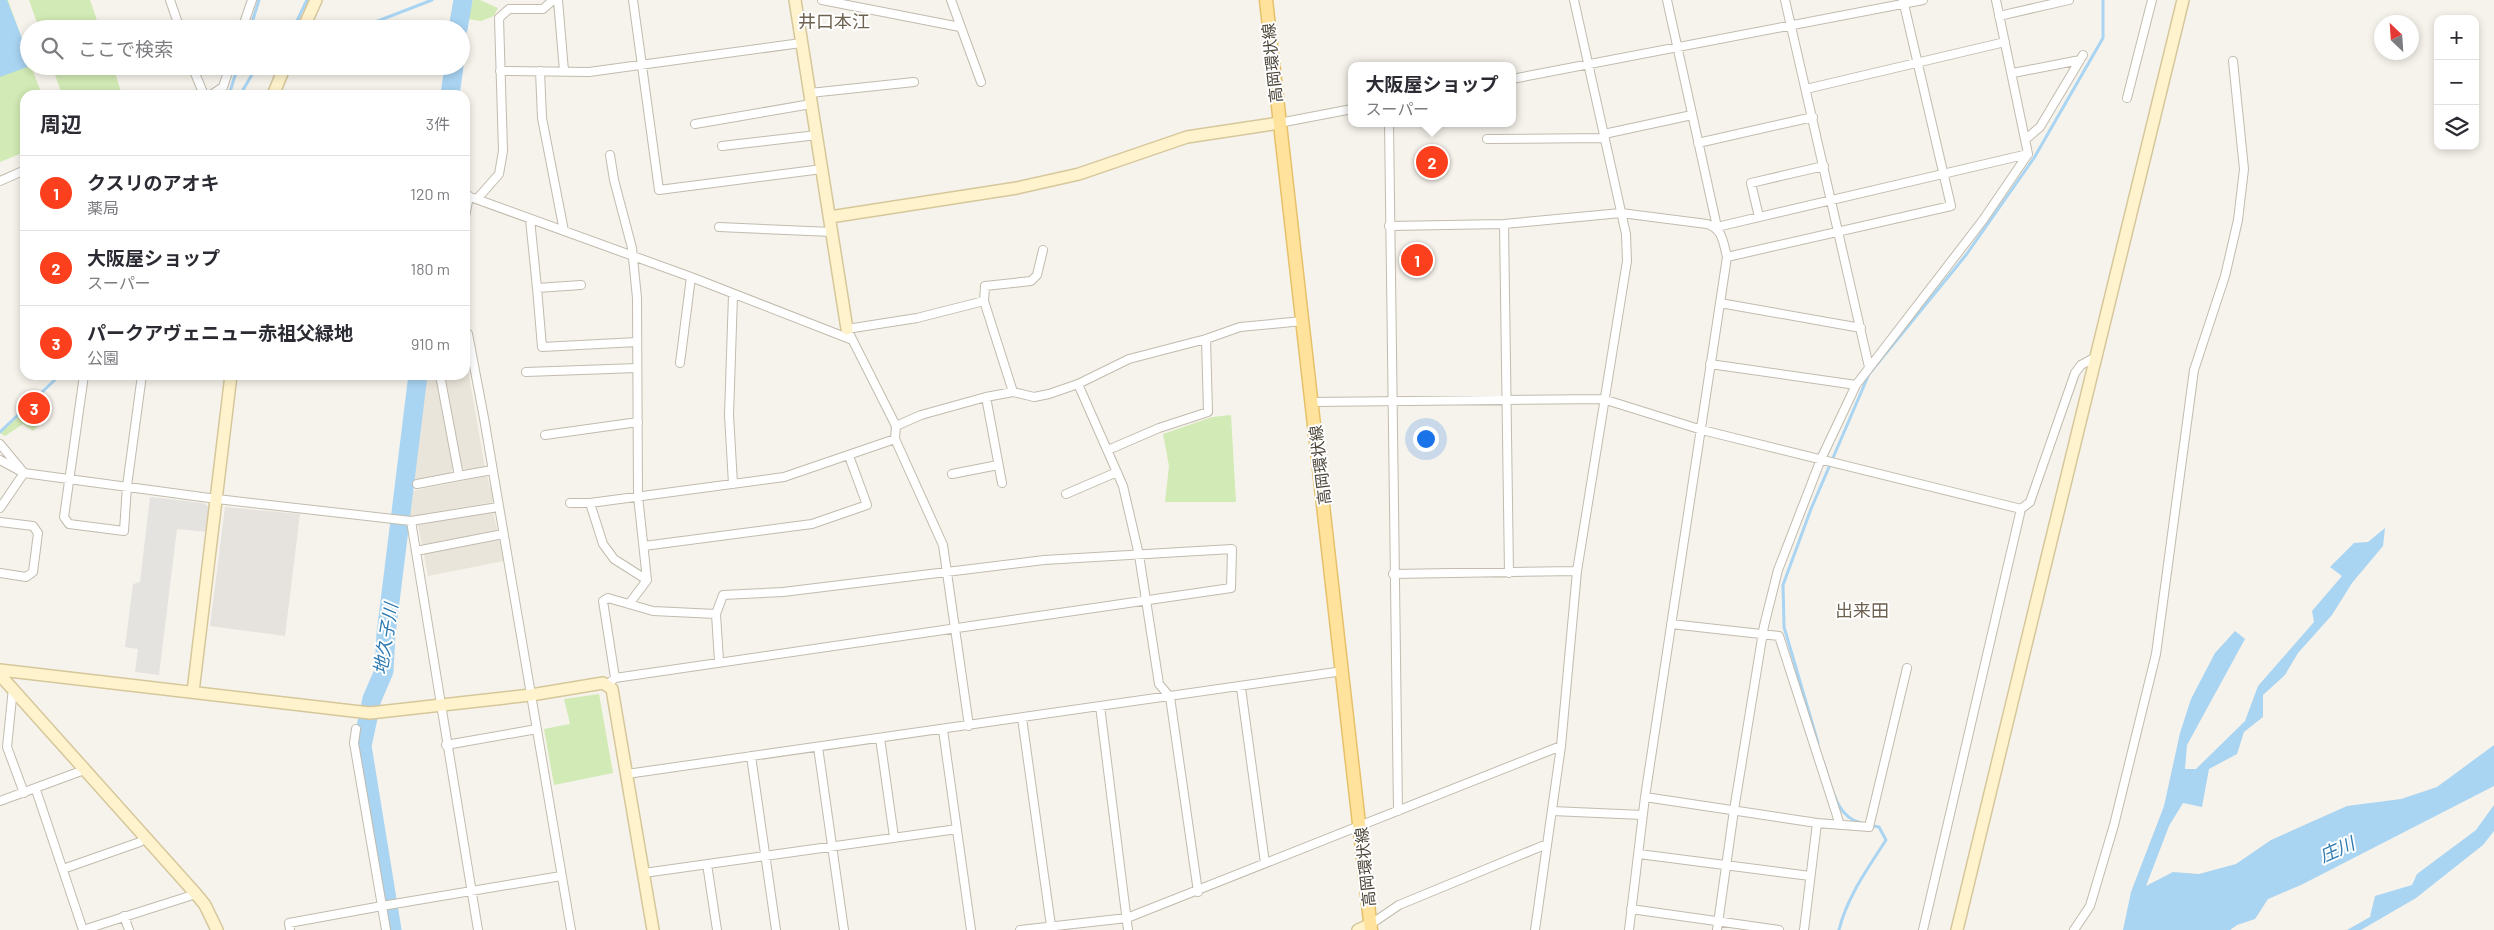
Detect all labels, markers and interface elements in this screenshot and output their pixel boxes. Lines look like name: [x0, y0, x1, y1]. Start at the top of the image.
district label: 井口本江: [798, 10, 870, 32]
north arrow: [2374, 15, 2419, 60]
map controls: [2434, 15, 2479, 150]
button: +: [2434, 15, 2479, 60]
search box: [20, 20, 470, 75]
street label: 高岡環状線: [1258, 22, 1285, 104]
icon: search: [38, 34, 66, 62]
text: ここで検索: [78, 37, 173, 60]
button: −: [2434, 60, 2479, 105]
popup: [1348, 62, 1516, 127]
text: 大阪屋ショップ: [1365, 72, 1499, 95]
text: スーパー: [1365, 99, 1429, 118]
button: layers: [2434, 105, 2479, 150]
text: 周辺: [40, 111, 82, 136]
text: 3件: [426, 114, 450, 133]
pin: 2: [1416, 143, 1448, 181]
text: クスリのアオキ: [87, 171, 219, 194]
text: 1: [53, 184, 59, 203]
text: 120 m: [410, 184, 450, 203]
text: 薬局: [87, 198, 119, 217]
pin: 1: [1401, 241, 1433, 279]
text: 大阪屋ショップ: [87, 246, 220, 269]
text: 2: [52, 259, 60, 278]
text: 180 m: [411, 259, 450, 278]
text: スーパー: [87, 273, 151, 292]
text: パークアヴェニュー赤祖父緑地: [87, 321, 353, 344]
text: 3: [52, 334, 60, 353]
text: 910 m: [411, 334, 450, 353]
text: 公園: [87, 348, 119, 367]
pin: 3: [18, 389, 50, 427]
street label: 高岡環状線: [1305, 424, 1334, 506]
your location: [1413, 426, 1439, 452]
district label: 出来田: [1835, 599, 1889, 621]
water label: 地久子川: [369, 600, 402, 676]
street label: 高岡環状線: [1351, 826, 1378, 908]
water label: 庄川: [2316, 831, 2359, 866]

